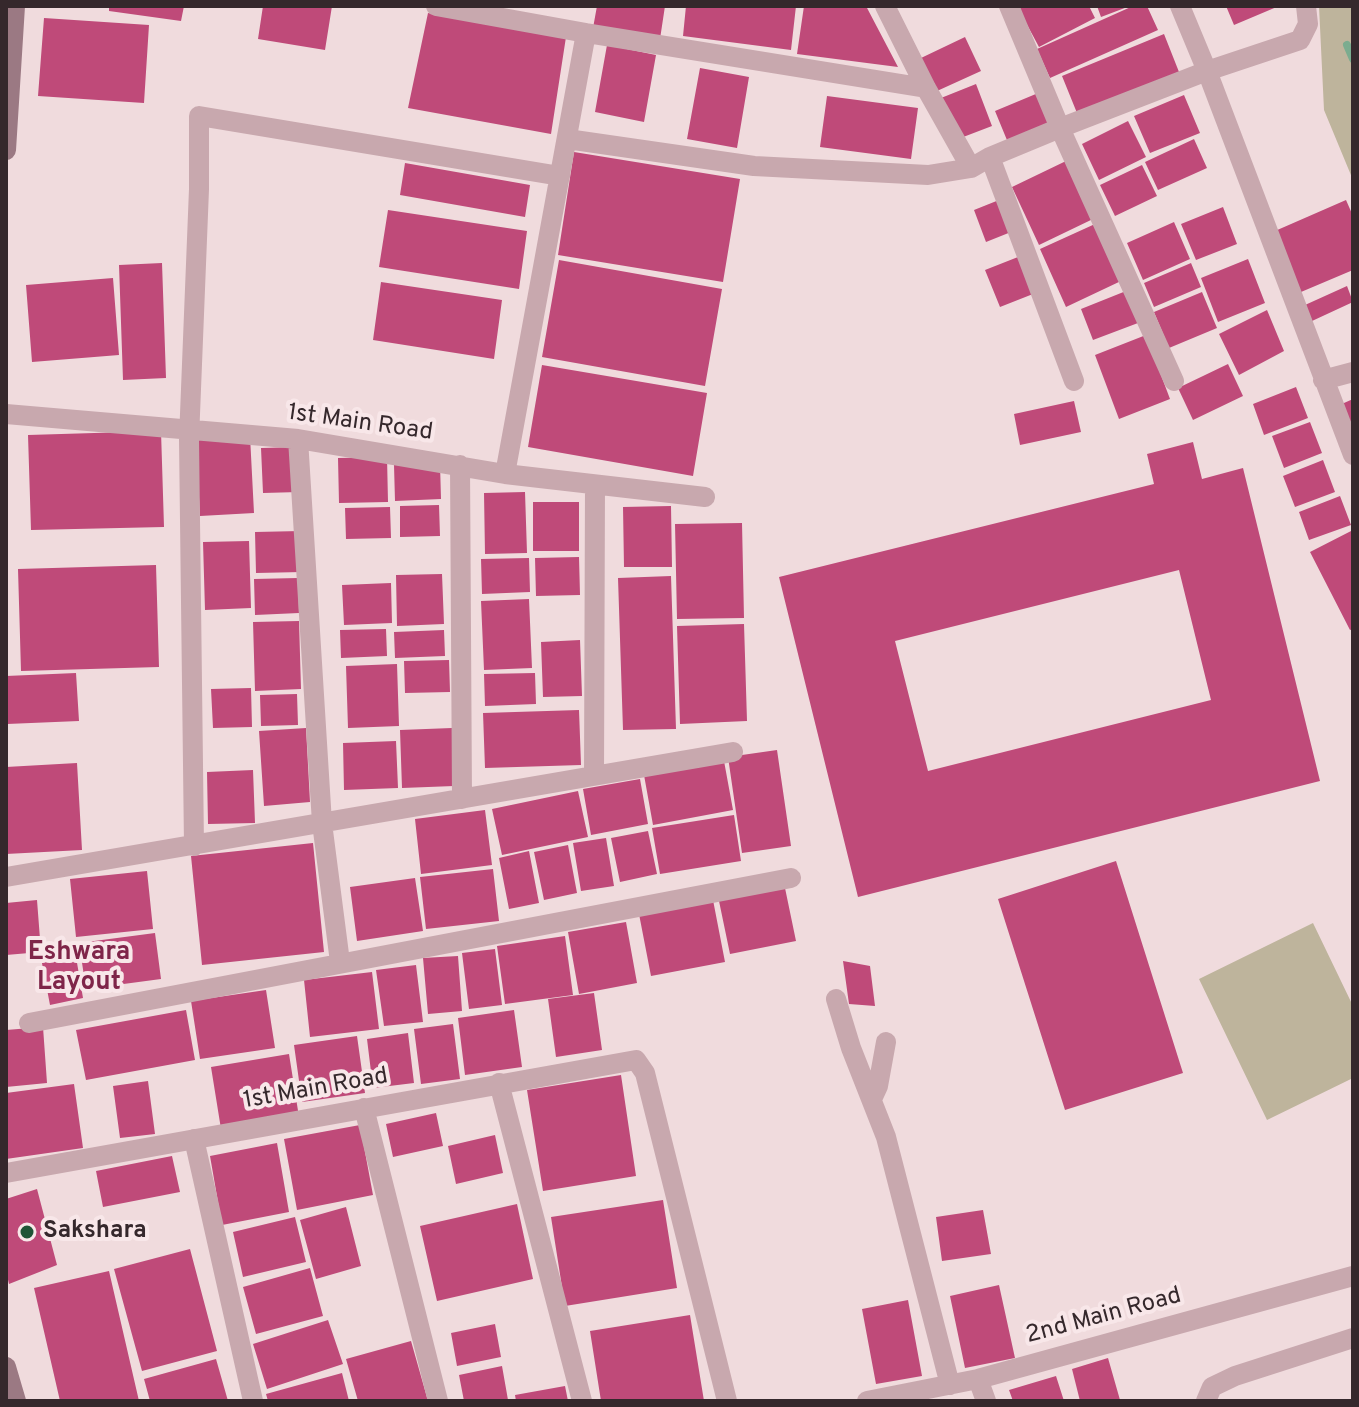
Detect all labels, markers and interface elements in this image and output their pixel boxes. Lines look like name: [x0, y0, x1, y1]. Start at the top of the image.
street label: 1st Main Road: [286, 400, 434, 448]
district label: Eshwara Layout: [28, 938, 130, 1000]
street label: 1st Main Road: [242, 1063, 390, 1117]
place label: Sakshara: [43, 1218, 147, 1246]
marker: Sakshara: [18, 1223, 36, 1241]
street label: 2nd Main Road: [1023, 1282, 1185, 1352]

